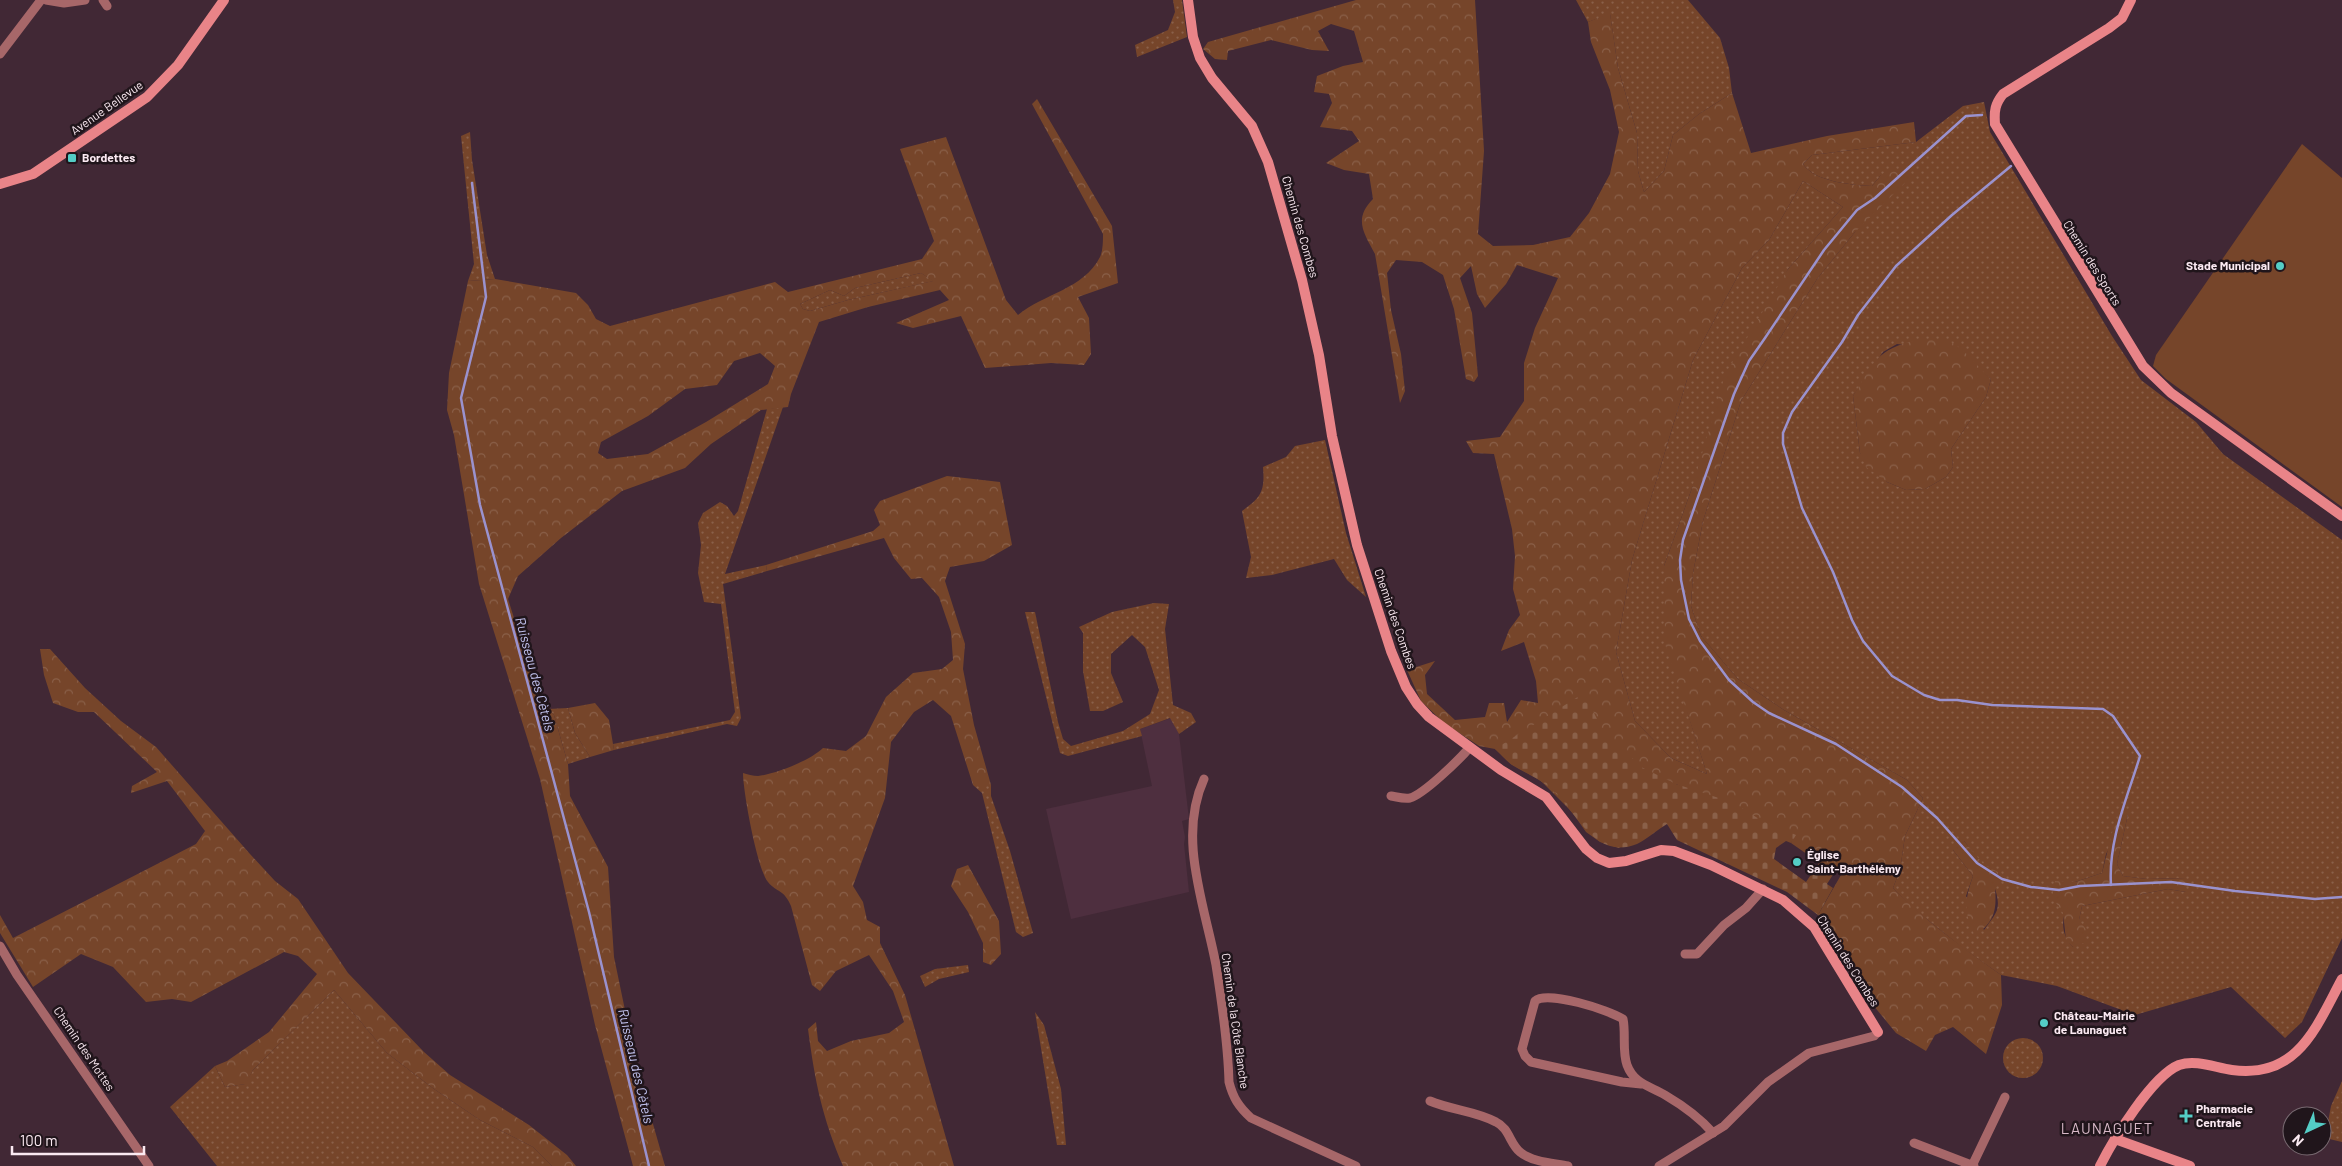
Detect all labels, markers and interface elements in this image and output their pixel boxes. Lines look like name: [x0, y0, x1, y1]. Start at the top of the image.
street label: Avenue Bellevue: [68, 77, 145, 137]
place label: Bordettes: [82, 150, 135, 164]
marker: Bordettes: [66, 152, 78, 164]
street label: Chemin des Combes: [1280, 174, 1322, 279]
street label: Chemin des Sports: [2061, 217, 2125, 308]
place label: Stade Municipal: [2186, 258, 2270, 272]
marker: Stade Municipal: [2274, 260, 2286, 272]
street label: Chemin des Combes: [1372, 567, 1420, 671]
water label: Ruisseau des Cètels: [512, 615, 559, 733]
place label: Église Saint-Barthélémy: [1807, 847, 1901, 875]
marker: Église Saint-Barthélémy: [1791, 856, 1803, 868]
street label: Chemin des Combes: [1815, 912, 1883, 1009]
street label: Chemin de la Côte Blanche: [1220, 952, 1252, 1090]
street label: Chemin des Mottes: [51, 1004, 118, 1093]
water label: Ruisseau des Cètels: [615, 1007, 658, 1125]
place label: Château-Mairie de Launaguet: [2054, 1008, 2136, 1036]
marker: Château-Mairie de Launaguet: [2038, 1017, 2050, 1029]
place label: Pharmacie Centrale: [2196, 1101, 2254, 1129]
north arrow: [2282, 1106, 2332, 1156]
marker: Pharmacie Centrale: [2180, 1110, 2192, 1122]
district label: LAUNAGUET: [2061, 1119, 2153, 1137]
scale bar: [12, 1124, 145, 1156]
text: 100 m: [20, 1131, 58, 1149]
text: N: [2288, 1131, 2307, 1150]

